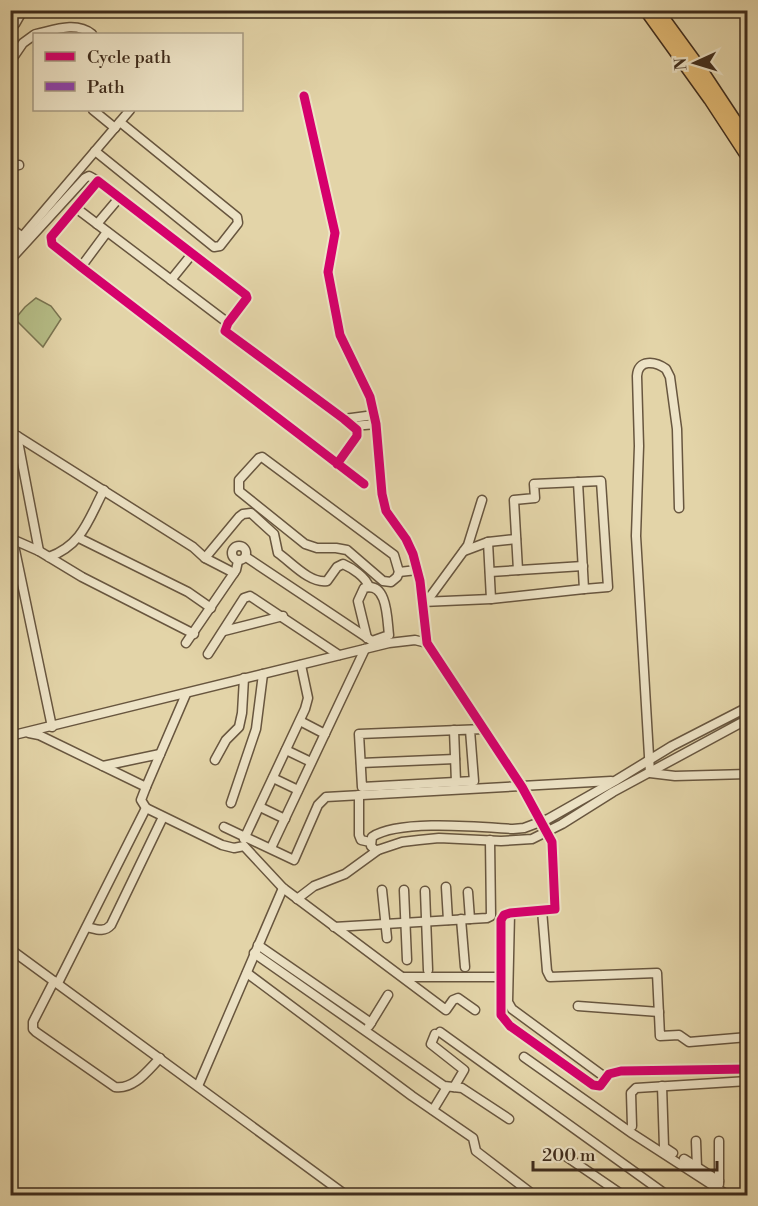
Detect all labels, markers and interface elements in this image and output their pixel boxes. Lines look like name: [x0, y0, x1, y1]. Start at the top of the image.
legend: [33, 33, 243, 111]
north arrow: [665, 33, 725, 93]
text: Cycle path: [87, 46, 171, 69]
text: N: [671, 57, 691, 71]
text: Path: [87, 76, 125, 99]
scale bar: [533, 1134, 718, 1172]
text: 200 m: [542, 1144, 596, 1167]

